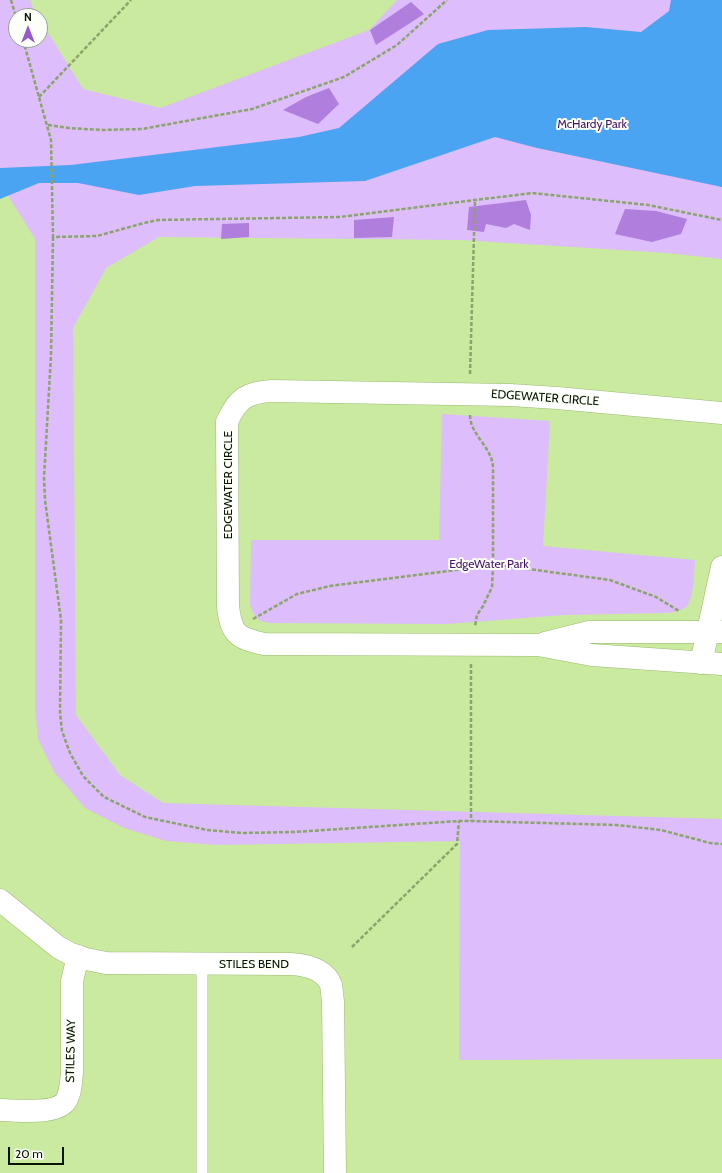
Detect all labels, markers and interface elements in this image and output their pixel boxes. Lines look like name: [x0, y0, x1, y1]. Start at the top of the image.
north arrow: [8, 8, 48, 48]
text: N: [24, 10, 32, 24]
park label: McHardy Park: [557, 117, 627, 131]
street label: EDGEWATER CIRCLE: [490, 387, 600, 409]
street label: EDGEWATER CIRCLE: [221, 431, 235, 539]
park label: EdgeWater Park: [449, 557, 529, 571]
street label: STILES BEND: [219, 957, 289, 971]
street label: STILES WAY: [63, 1019, 79, 1083]
scale bar: [10, 1139, 66, 1165]
text: 20 m: [15, 1146, 43, 1161]

